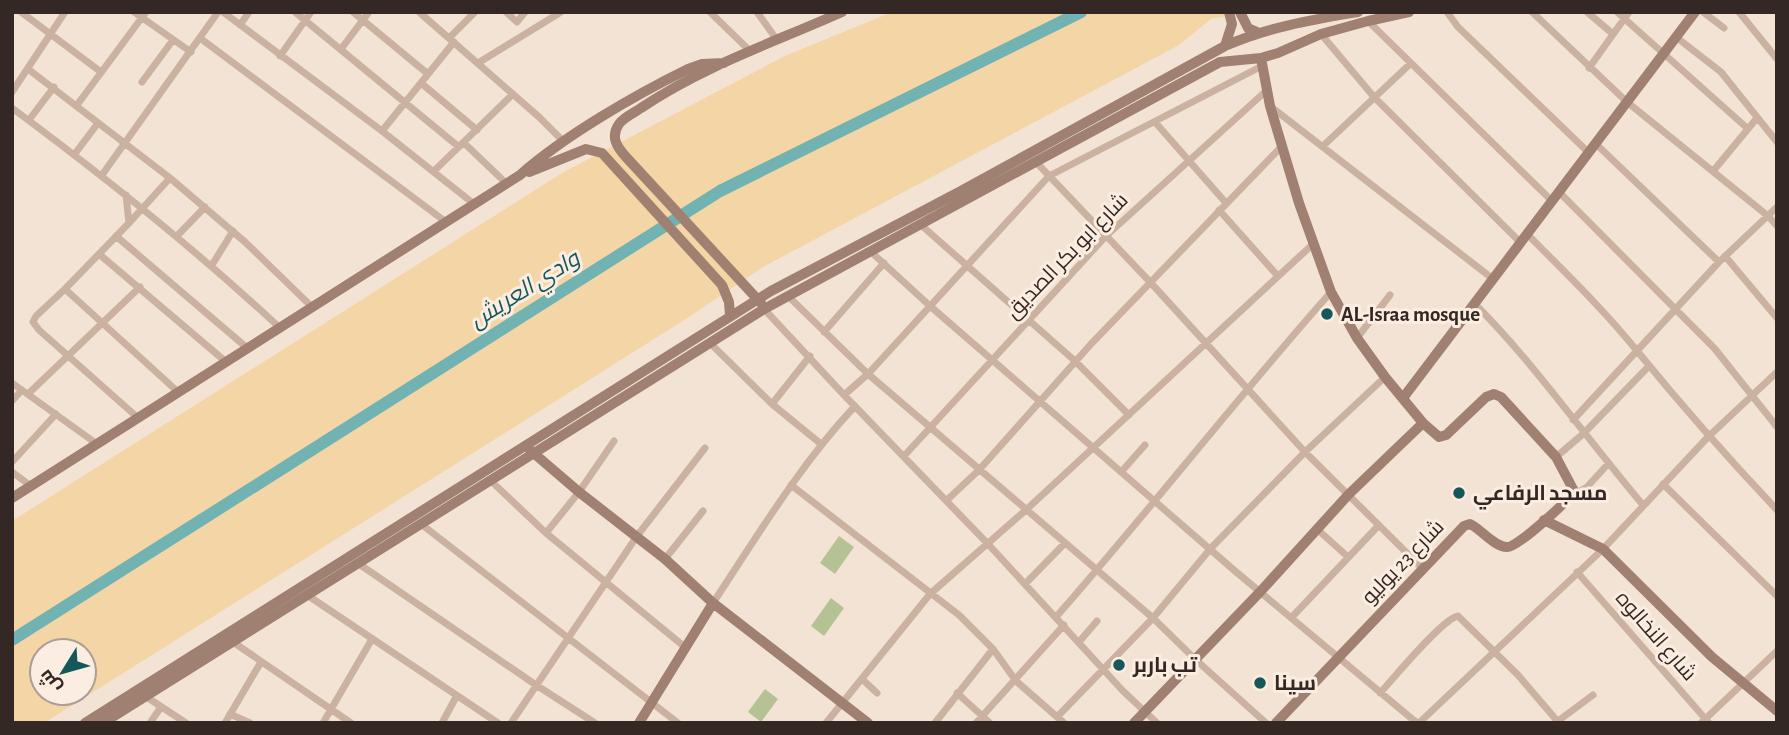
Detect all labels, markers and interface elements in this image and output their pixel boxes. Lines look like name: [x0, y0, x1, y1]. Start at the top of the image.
street label: شارع ابو بكر الصديق: [1002, 189, 1134, 325]
water label: وادي العريش: [466, 246, 588, 337]
place label: AL-Israa mosque: [1341, 304, 1480, 325]
marker: AL-Israa mosque: [1319, 306, 1335, 322]
place label: مسجد الرفاعي: [1473, 483, 1607, 510]
marker: مسجد الرفاعي: [1451, 485, 1467, 501]
street label: شارع 23 يوليو: [1358, 516, 1450, 610]
street label: شارع النخالوه: [1609, 587, 1700, 687]
north arrow: [28, 637, 98, 707]
place label: تب باربر: [1132, 655, 1198, 677]
marker: تب باربر: [1111, 657, 1127, 673]
text: ش: [35, 665, 66, 697]
place label: سينا: [1274, 673, 1316, 695]
marker: سينا: [1252, 675, 1268, 691]

